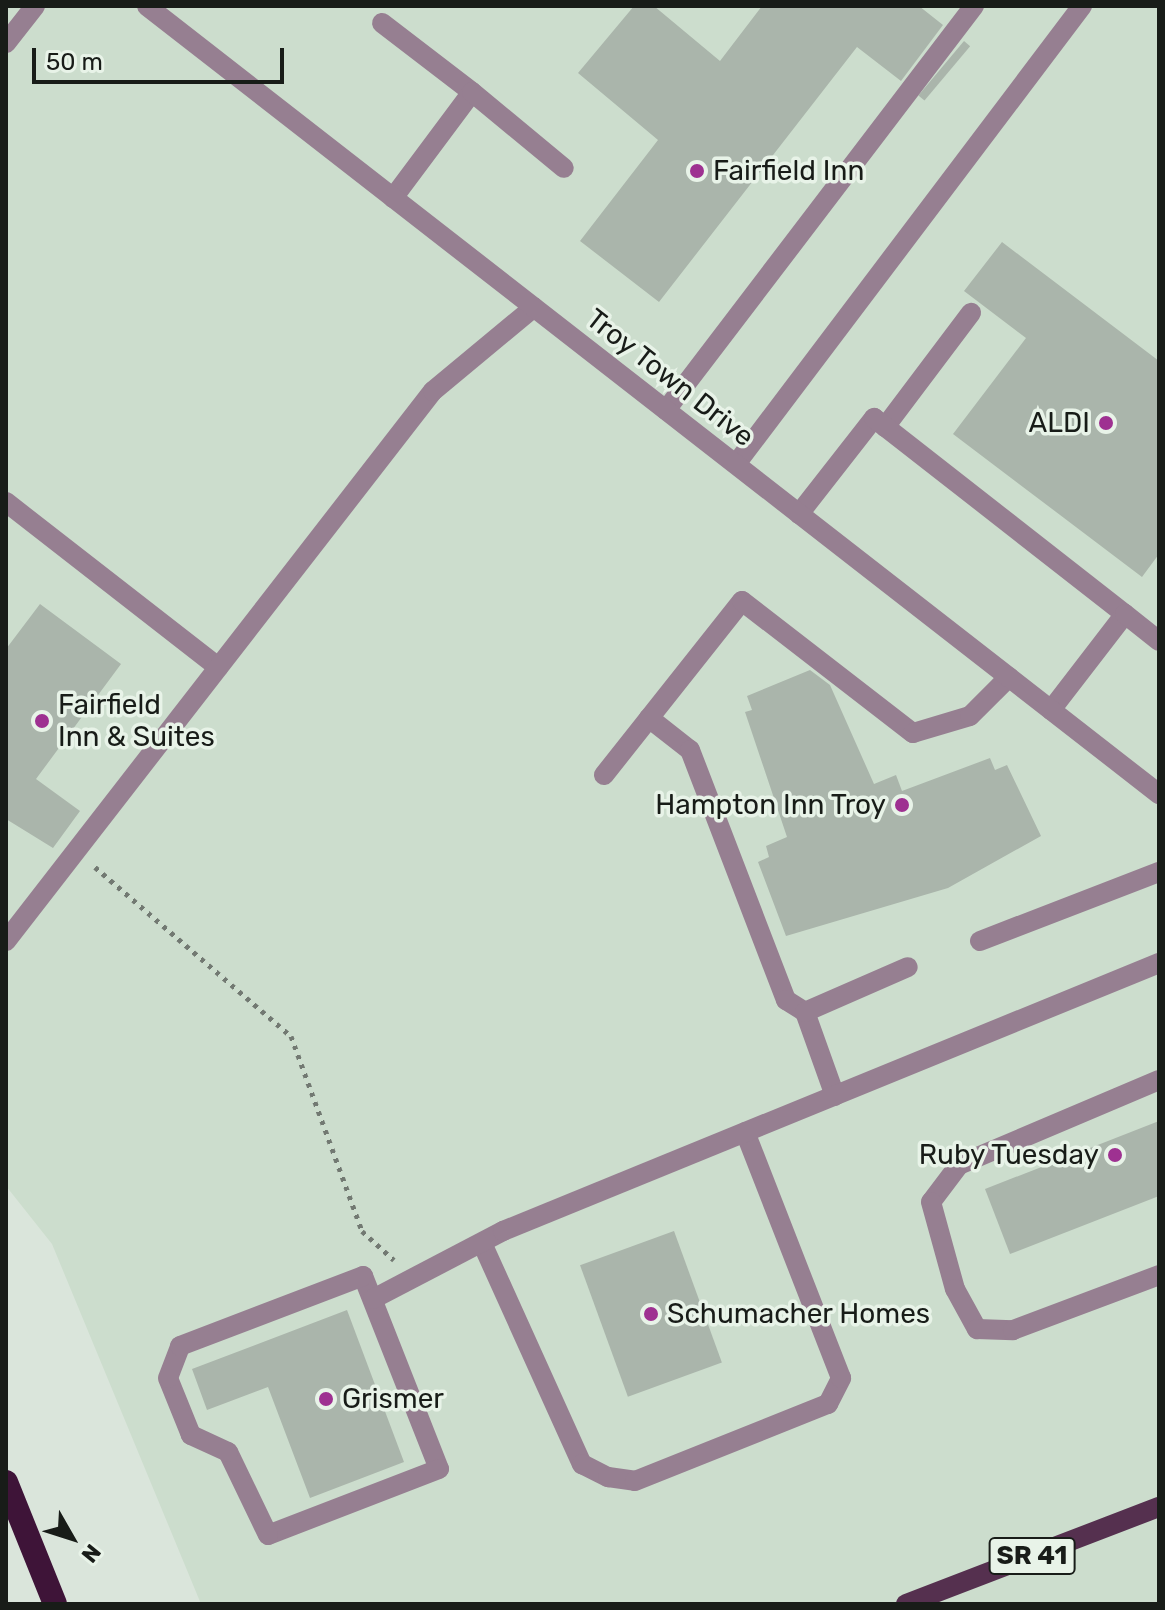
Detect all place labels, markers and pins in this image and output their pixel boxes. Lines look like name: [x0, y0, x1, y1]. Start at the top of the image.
place label: Fairfield Inn: [713, 154, 864, 188]
marker: Fairfield Inn: [688, 162, 706, 180]
place label: ALDI: [1029, 406, 1090, 440]
marker: ALDI: [1097, 414, 1115, 432]
place label: Fairfield Inn & Suites: [58, 688, 215, 754]
marker: Fairfield Inn & Suites: [33, 712, 51, 730]
place label: Hampton Inn Troy: [655, 788, 886, 822]
marker: Hampton Inn Troy: [893, 796, 911, 814]
place label: Ruby Tuesday: [917, 1138, 1099, 1172]
marker: Ruby Tuesday: [1106, 1146, 1124, 1164]
place label: Schumacher Homes: [667, 1297, 931, 1331]
marker: Schumacher Homes: [642, 1305, 660, 1323]
place label: Grismer: [342, 1382, 444, 1416]
marker: Grismer: [317, 1390, 335, 1408]

